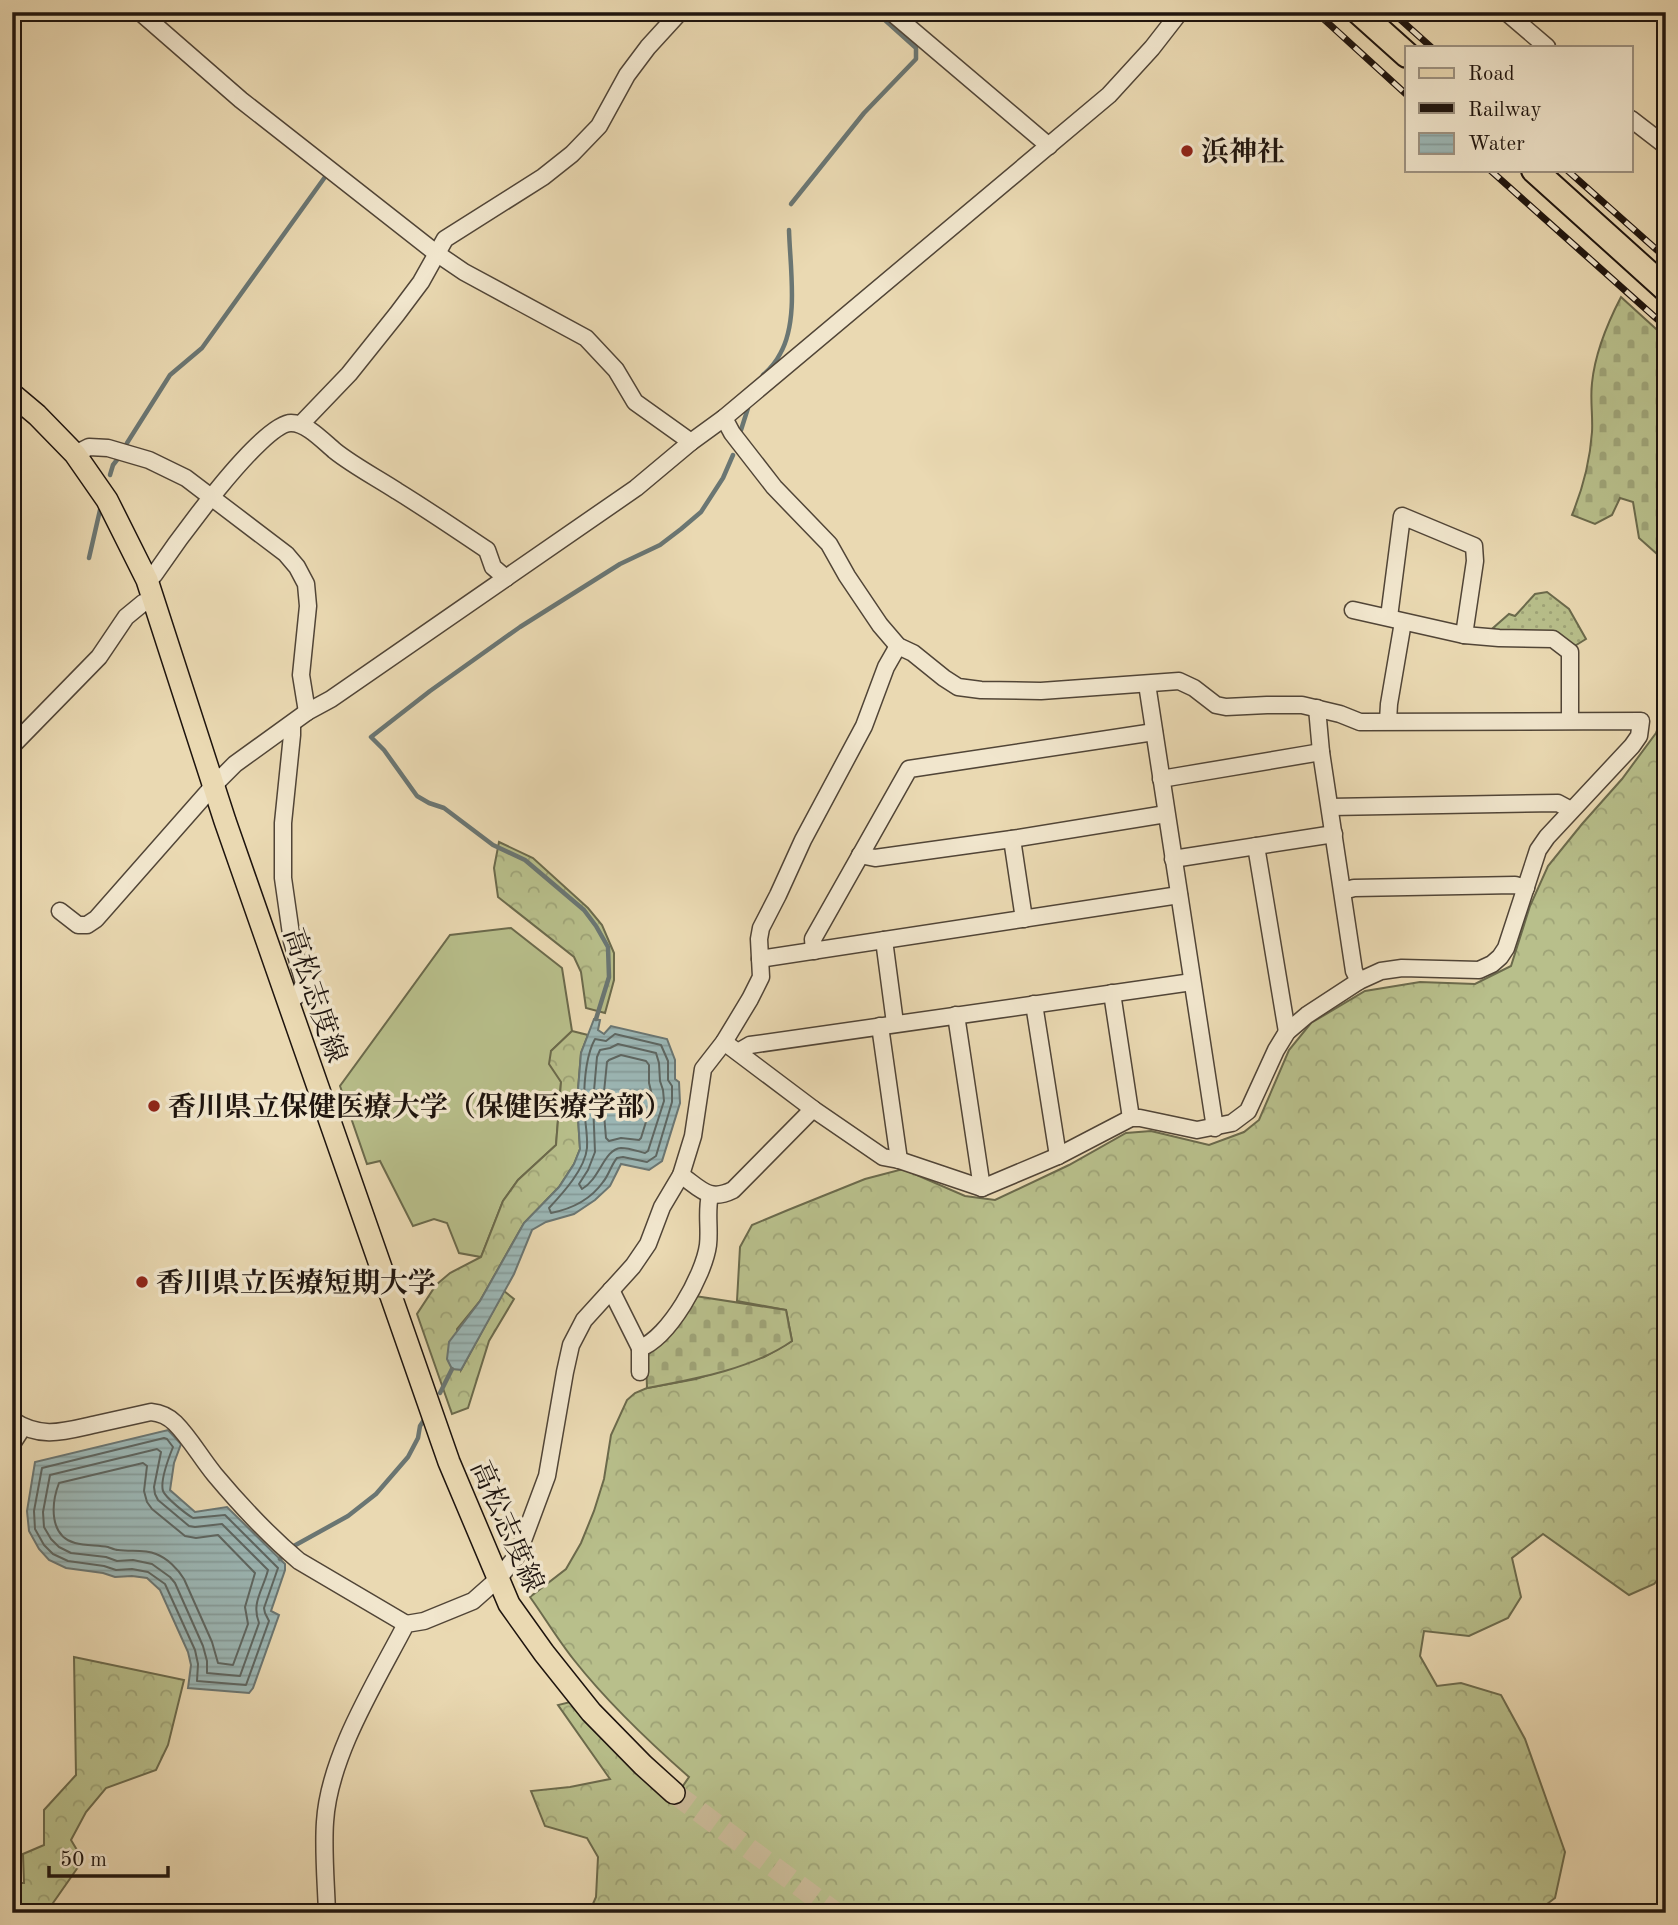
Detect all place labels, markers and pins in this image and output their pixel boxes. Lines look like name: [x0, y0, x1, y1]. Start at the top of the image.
place label: 浜神社: [1201, 136, 1285, 168]
marker: 浜神社: [1179, 143, 1195, 159]
place label: 香川県立保健医療大学（保健医療学部）: [168, 1092, 672, 1123]
marker: 香川県立保健医療大学（保健医療学部）: [146, 1098, 162, 1114]
place label: 香川県立医療短期大学: [156, 1268, 436, 1299]
marker: 香川県立医療短期大学: [134, 1274, 150, 1290]

